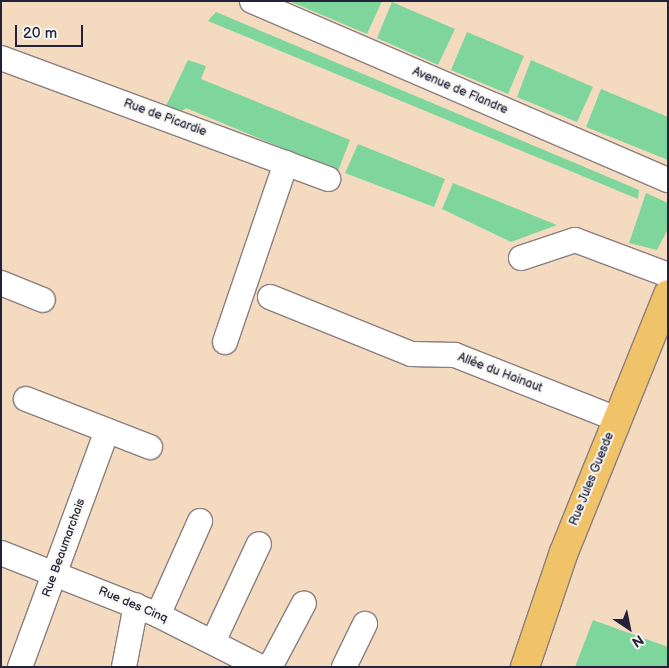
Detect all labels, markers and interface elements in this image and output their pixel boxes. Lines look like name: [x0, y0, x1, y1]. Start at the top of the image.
scale bar: [18, 15, 85, 47]
text: 20 m: [23, 24, 57, 43]
street label: Avenue de Flandre: [410, 64, 510, 118]
street label: Rue de Picardie: [122, 96, 208, 140]
street label: Allée du Hainaut: [456, 350, 544, 396]
street label: Rue Jules Guesde: [567, 430, 617, 528]
street label: Rue Beaumarchais: [39, 497, 89, 599]
street label: Rue des Cinq: [96, 584, 170, 626]
north arrow: [604, 603, 654, 653]
text: N: [629, 631, 647, 651]

